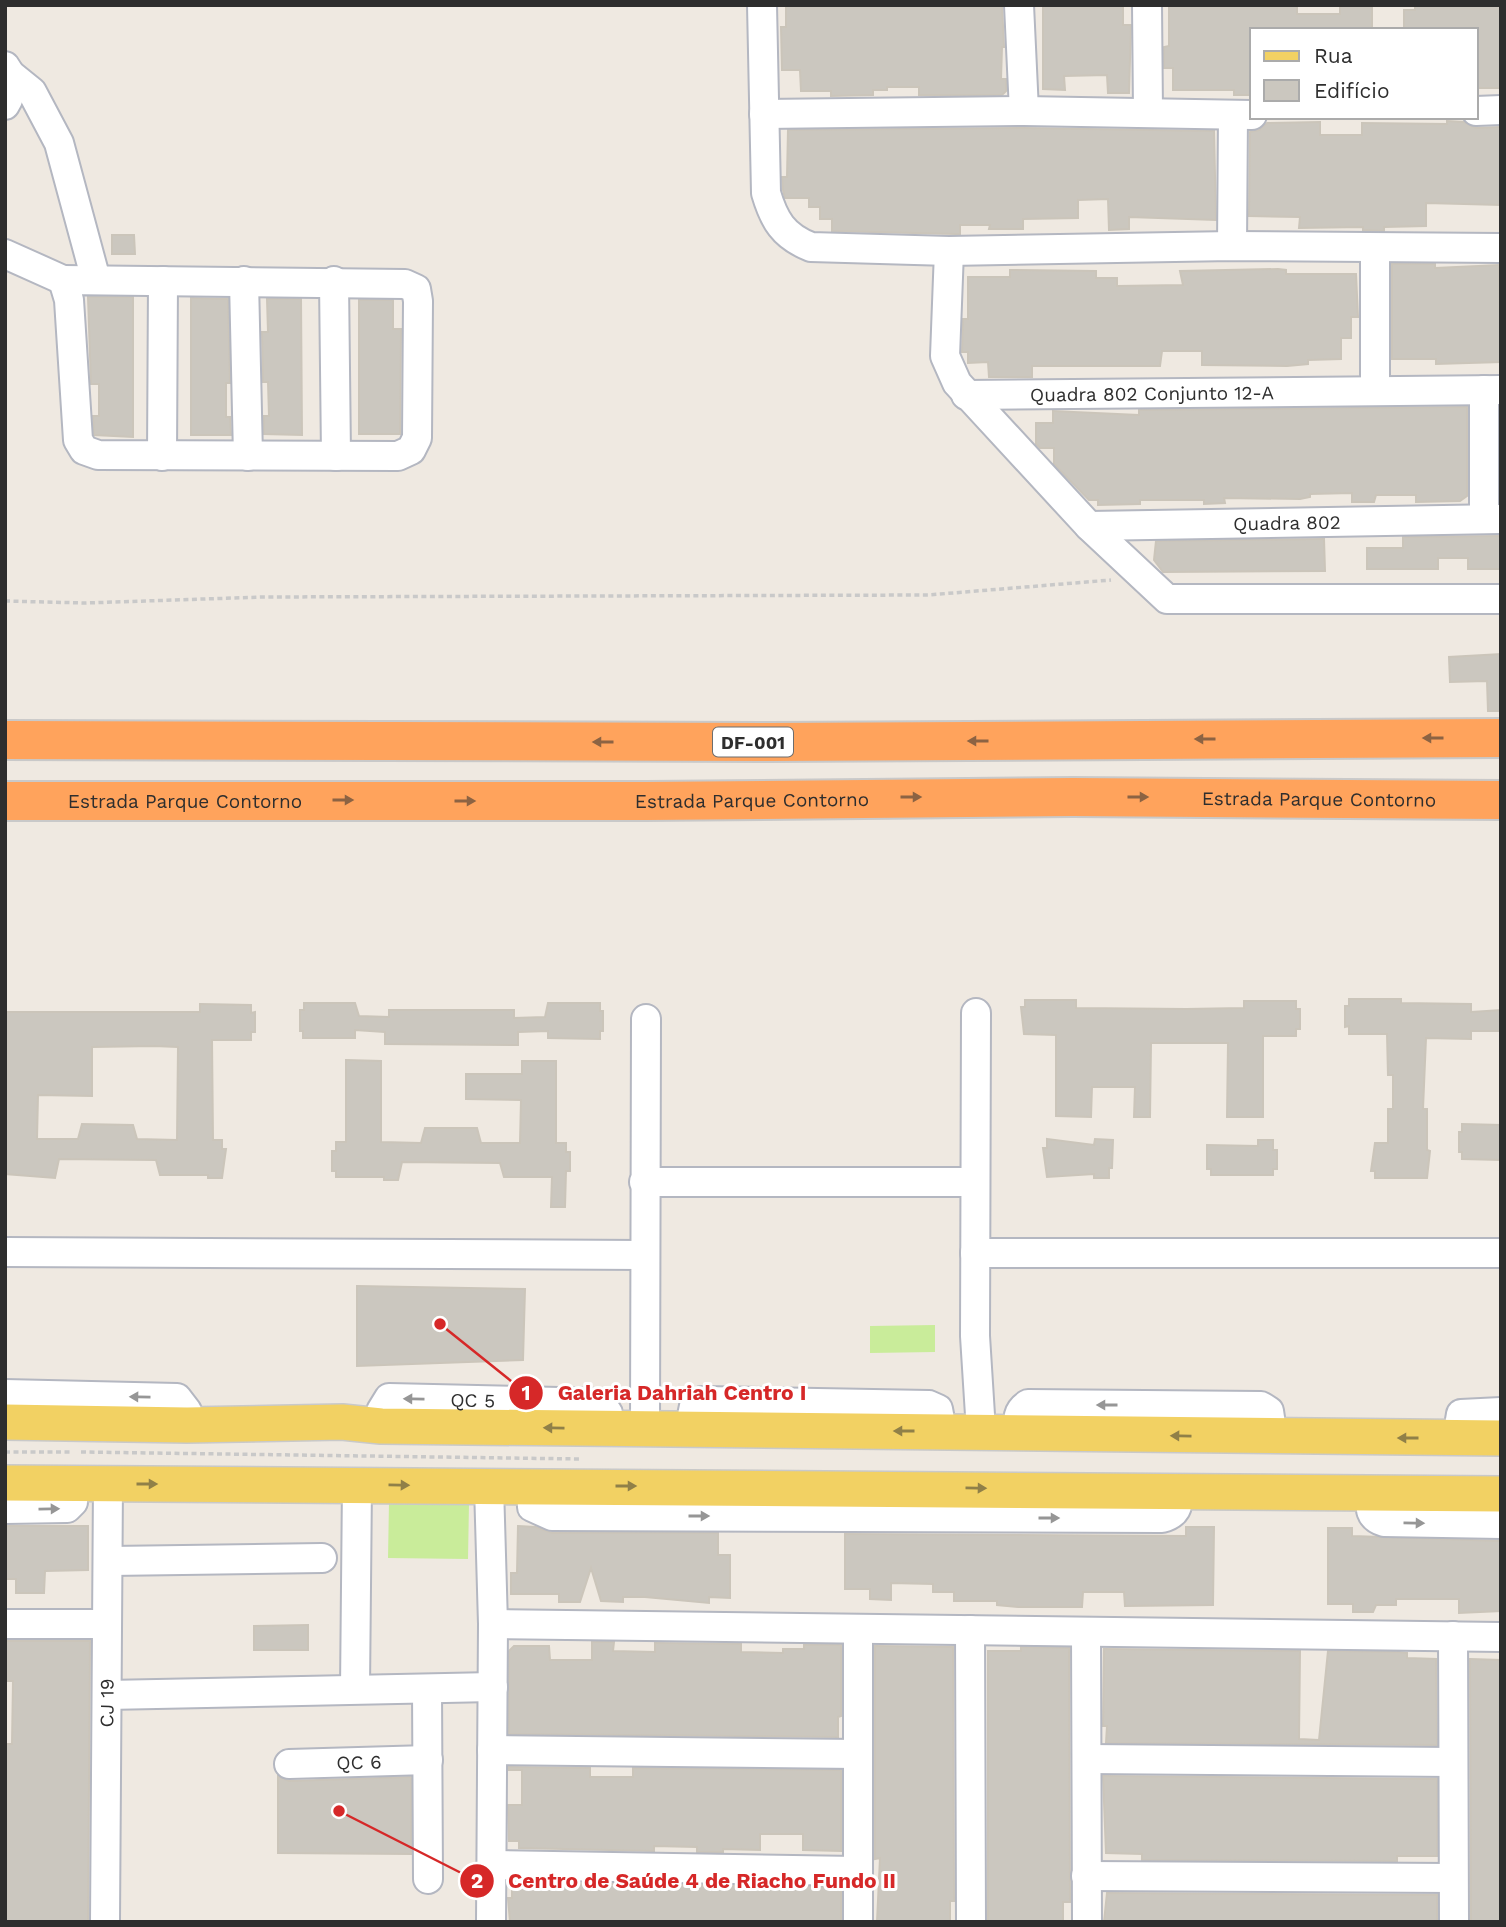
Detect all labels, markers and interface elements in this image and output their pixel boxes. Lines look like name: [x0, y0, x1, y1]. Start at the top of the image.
legend: [1250, 28, 1478, 119]
text: Rua: [1314, 43, 1353, 68]
text: Edifício: [1314, 78, 1390, 103]
street label: Quadra 802 Conjunto 12-A: [1030, 381, 1275, 406]
street label: Quadra 802: [1233, 510, 1341, 535]
road number: DF-001: [713, 728, 793, 756]
one-way arrow: [1421, 732, 1443, 744]
one-way arrow: [1194, 734, 1216, 745]
one-way arrow: [966, 735, 988, 747]
one-way arrow: [592, 736, 614, 747]
street label: Estrada Parque Contorno: [1202, 786, 1436, 811]
street label: Estrada Parque Contorno: [635, 787, 869, 813]
street label: Estrada Parque Contorno: [68, 790, 302, 813]
one-way arrow: [900, 791, 922, 803]
one-way arrow: [1128, 791, 1150, 803]
one-way arrow: [332, 794, 354, 806]
one-way arrow: [454, 795, 476, 807]
callout: Galeria Dahriah Centro I: [509, 1372, 821, 1414]
text: 1: [521, 1380, 531, 1405]
text: Galeria Dahriah Centro I: [558, 1380, 806, 1405]
street label: QC 5: [450, 1388, 495, 1412]
one-way arrow: [129, 1391, 151, 1403]
one-way arrow: [402, 1393, 424, 1405]
one-way arrow: [1095, 1399, 1117, 1411]
one-way arrow: [543, 1422, 565, 1434]
one-way arrow: [893, 1425, 915, 1437]
one-way arrow: [1169, 1430, 1191, 1442]
one-way arrow: [1397, 1432, 1419, 1444]
one-way arrow: [136, 1478, 158, 1490]
one-way arrow: [388, 1479, 410, 1490]
one-way arrow: [616, 1480, 638, 1492]
one-way arrow: [966, 1482, 988, 1494]
one-way arrow: [39, 1503, 61, 1515]
one-way arrow: [688, 1511, 710, 1522]
one-way arrow: [1038, 1512, 1060, 1524]
one-way arrow: [1403, 1517, 1425, 1529]
street label: CJ 19: [95, 1678, 118, 1728]
street label: QC 6: [336, 1750, 382, 1774]
callout: Centro de Saúde 4 de Riacho Fundo II: [459, 1860, 910, 1902]
text: 2: [471, 1868, 483, 1893]
text: Centro de Saúde 4 de Riacho Fundo II: [508, 1868, 896, 1893]

